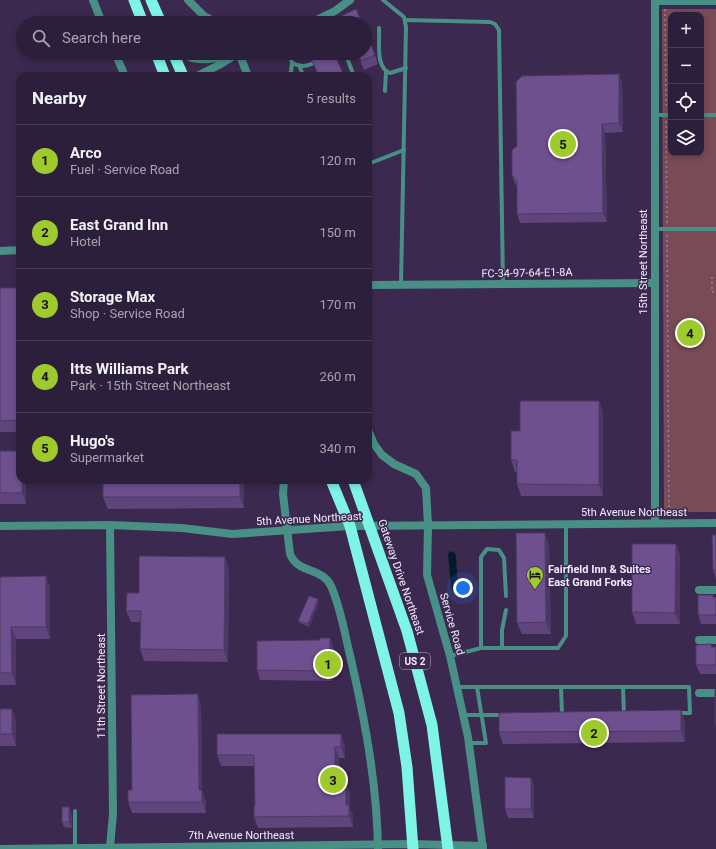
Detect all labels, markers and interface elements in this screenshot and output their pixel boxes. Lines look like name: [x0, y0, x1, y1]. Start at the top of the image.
map controls: [668, 12, 704, 156]
button: +: [668, 12, 704, 48]
search box: [16, 16, 372, 60]
icon: search: [30, 27, 52, 49]
text: Search here: [62, 29, 141, 47]
button: −: [668, 48, 704, 84]
button: locate: [668, 84, 704, 120]
text: Nearby: [32, 88, 87, 108]
text: 5 results: [306, 91, 356, 106]
button: layers: [668, 120, 704, 156]
pin: 5: [550, 129, 576, 159]
text: Arco: [70, 144, 102, 162]
text: 1: [41, 153, 49, 168]
text: 120 m: [319, 153, 356, 168]
text: Fuel · Service Road: [70, 162, 179, 177]
street label: 15th Street Northeast: [637, 209, 650, 315]
text: East Grand Inn: [70, 216, 168, 234]
text: 2: [41, 225, 49, 240]
text: 150 m: [319, 225, 356, 240]
text: Hotel: [70, 234, 101, 249]
street label: FC-34-97-64-E1-8A: [481, 266, 574, 280]
text: Storage Max: [70, 288, 155, 306]
text: 3: [41, 297, 49, 312]
text: 170 m: [319, 297, 356, 312]
text: Shop · Service Road: [70, 306, 185, 321]
pin: 4: [677, 318, 703, 348]
text: Itts Williams Park: [70, 360, 189, 378]
text: 4: [41, 369, 49, 384]
text: 260 m: [319, 369, 356, 384]
text: Park · 15th Street Northeast: [70, 378, 231, 393]
text: Hugo's: [70, 432, 115, 450]
text: 5: [41, 441, 49, 456]
text: 340 m: [319, 441, 356, 456]
text: Supermarket: [70, 450, 144, 465]
street label: 5th Avenue Northeast: [581, 506, 687, 519]
street label: 5th Avenue Northeast: [256, 510, 363, 528]
street label: Gateway Drive Northeast: [375, 518, 427, 637]
place label: Fairfield Inn & Suites East Grand Forks: [548, 563, 651, 589]
hotel icon: Fairfield Inn & Suites East Grand Forks: [525, 565, 545, 590]
your location: [453, 578, 473, 598]
street label: Service Road: [437, 592, 467, 656]
street label: 11th Street Northeast: [95, 633, 108, 739]
pin: 1: [315, 649, 341, 679]
road number: US 2: [400, 653, 430, 669]
pin: 2: [581, 718, 607, 748]
pin: 3: [320, 765, 346, 795]
street label: 7th Avenue Northeast: [188, 829, 294, 842]

